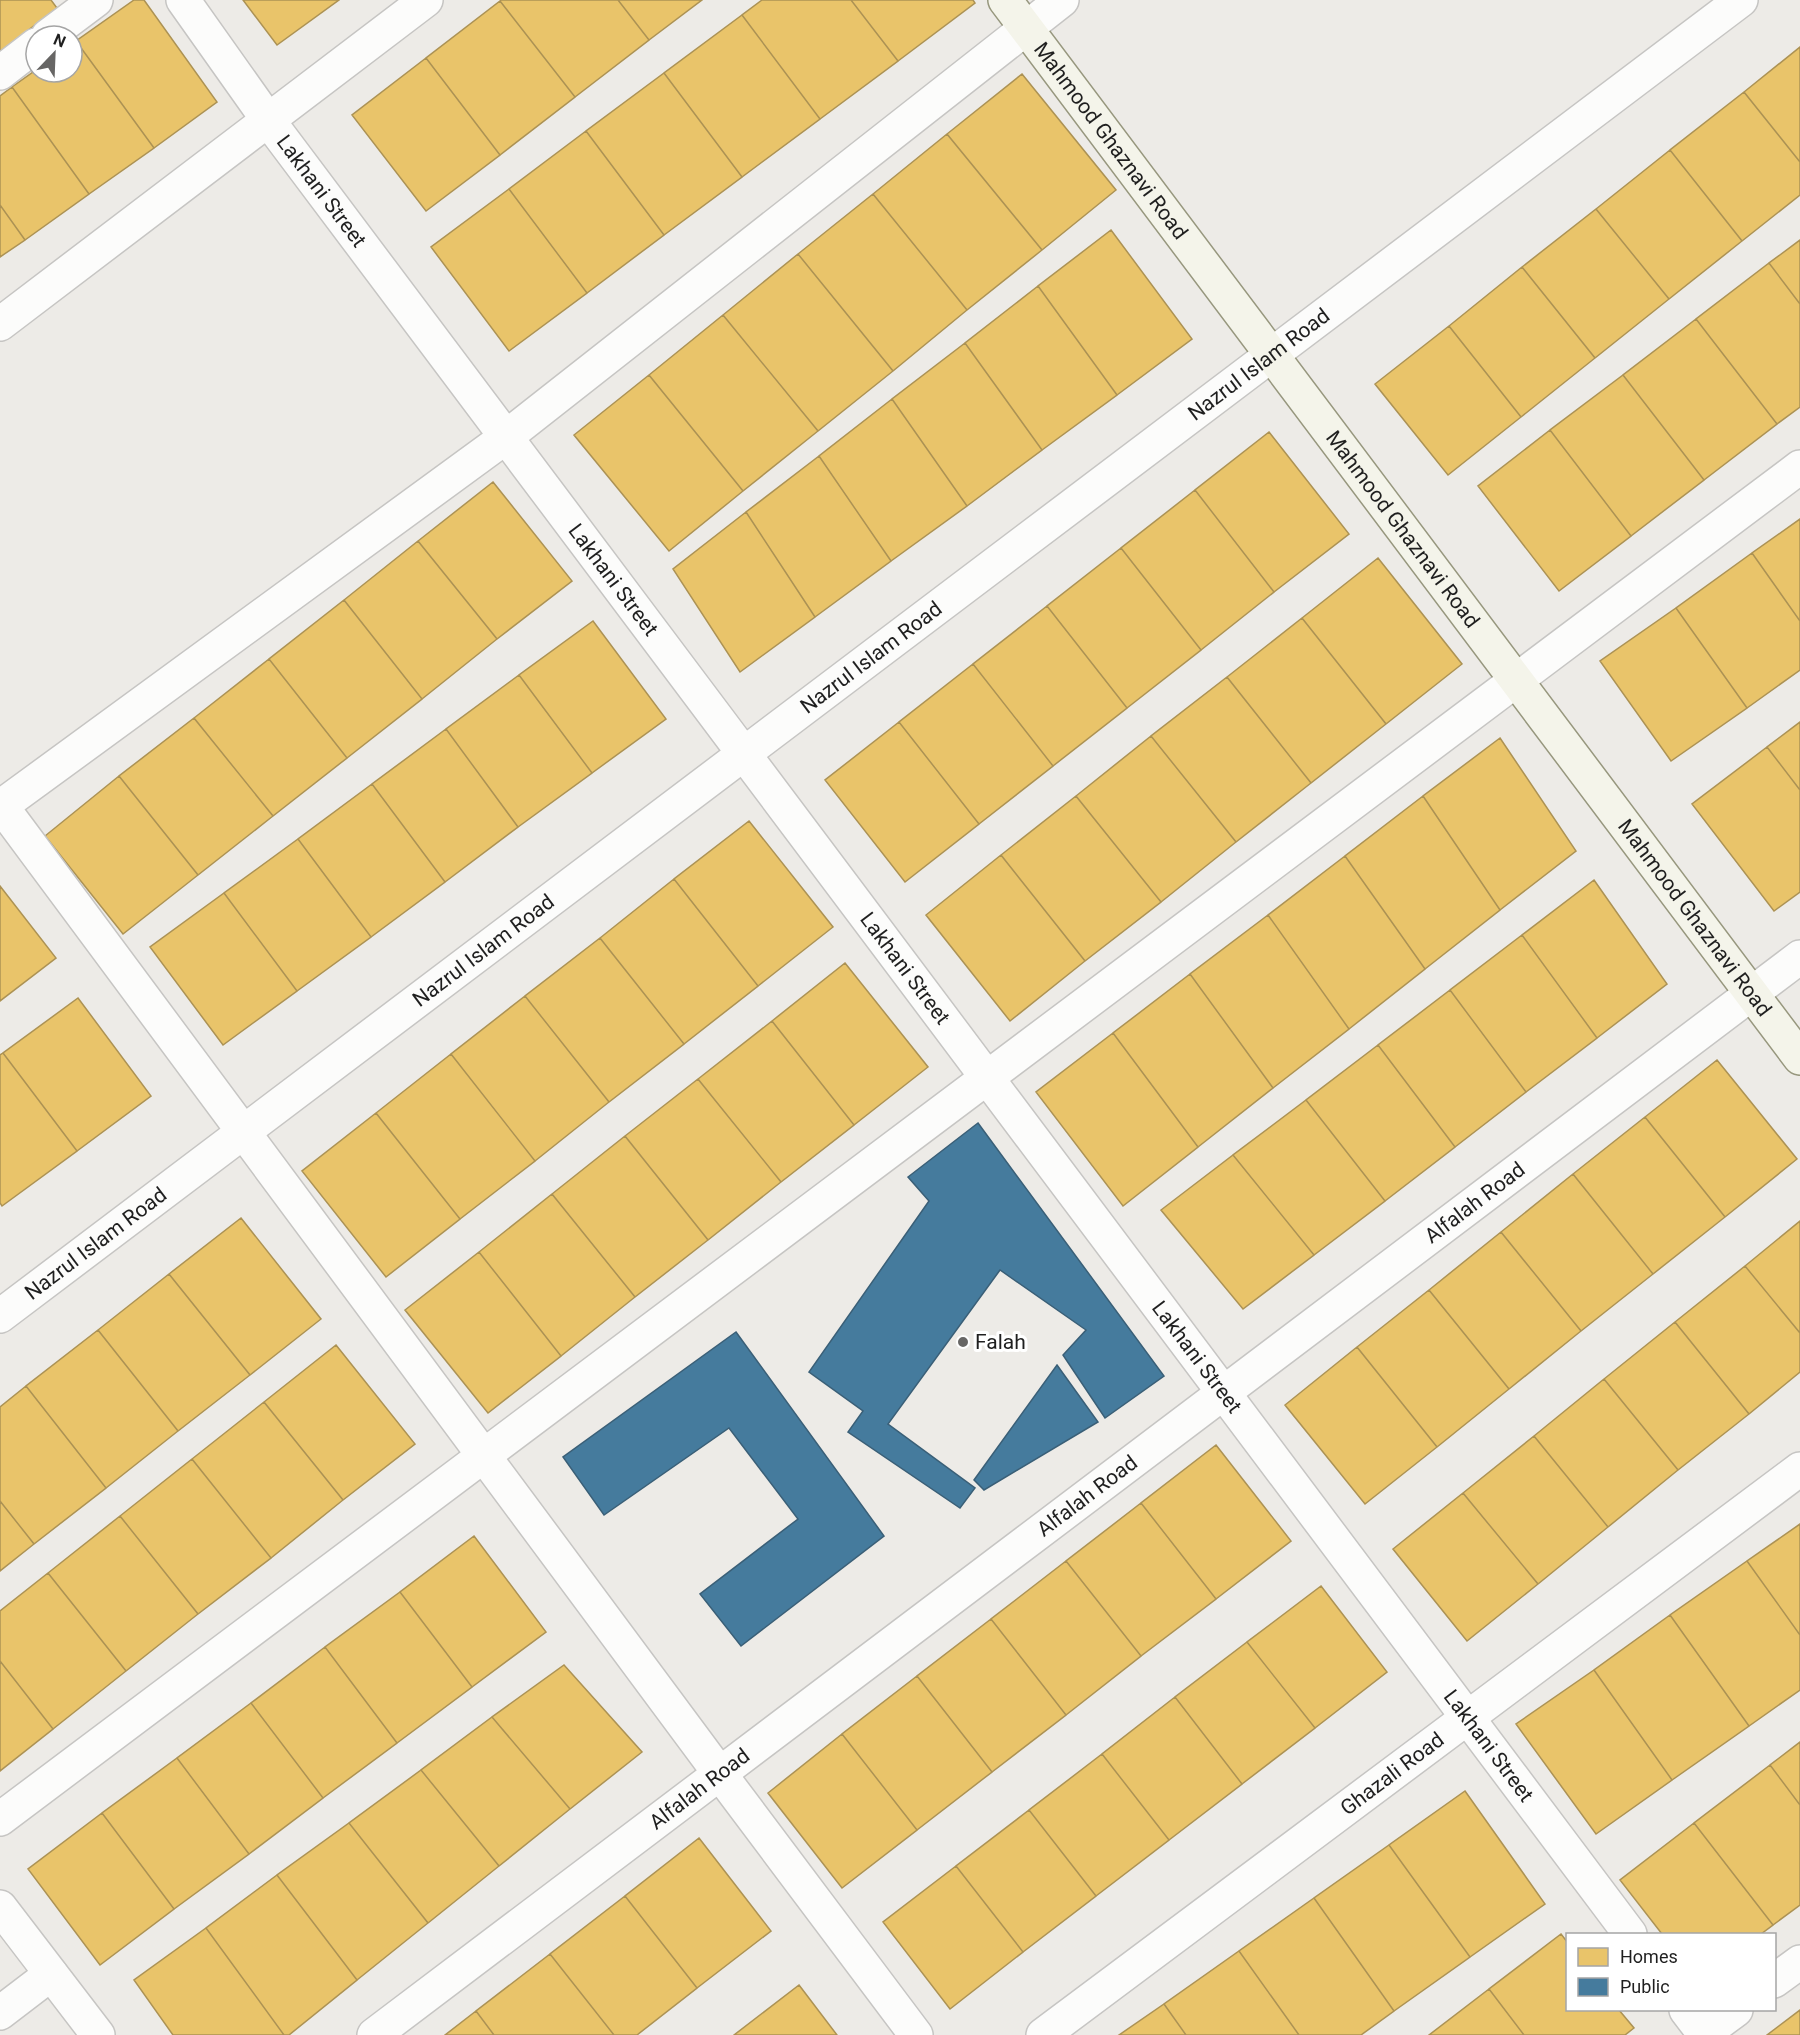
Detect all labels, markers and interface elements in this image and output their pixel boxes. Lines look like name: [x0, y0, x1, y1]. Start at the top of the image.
north arrow: [24, 24, 84, 84]
text: N: [51, 30, 69, 52]
street label: Mahmood Ghaznavi Road: [1029, 37, 1192, 244]
street label: Lakhani Street: [272, 130, 371, 252]
street label: Nazrul Islam Road: [1183, 303, 1334, 426]
street label: Mahmood Ghaznavi Road: [1321, 426, 1484, 632]
street label: Lakhani Street: [563, 519, 663, 641]
street label: Nazrul Islam Road: [796, 596, 947, 719]
street label: Mahmood Ghaznavi Road: [1613, 815, 1776, 1021]
street label: Nazrul Islam Road: [408, 889, 559, 1012]
street label: Lakhani Street: [855, 908, 955, 1029]
street label: Alfalah Road: [1420, 1157, 1530, 1248]
street label: Nazrul Islam Road: [20, 1183, 171, 1305]
street label: Lakhani Street: [1147, 1296, 1247, 1418]
place label: Falah: [975, 1330, 1026, 1354]
marker: Falah: [956, 1335, 970, 1349]
street label: Alfalah Road: [1032, 1450, 1142, 1541]
street label: Lakhani Street: [1439, 1685, 1538, 1807]
street label: Ghazali Road: [1336, 1728, 1449, 1820]
street label: Alfalah Road: [645, 1743, 754, 1834]
legend: [1566, 1933, 1776, 2011]
text: Homes: [1620, 1946, 1678, 1967]
text: Public: [1620, 1976, 1670, 1997]

